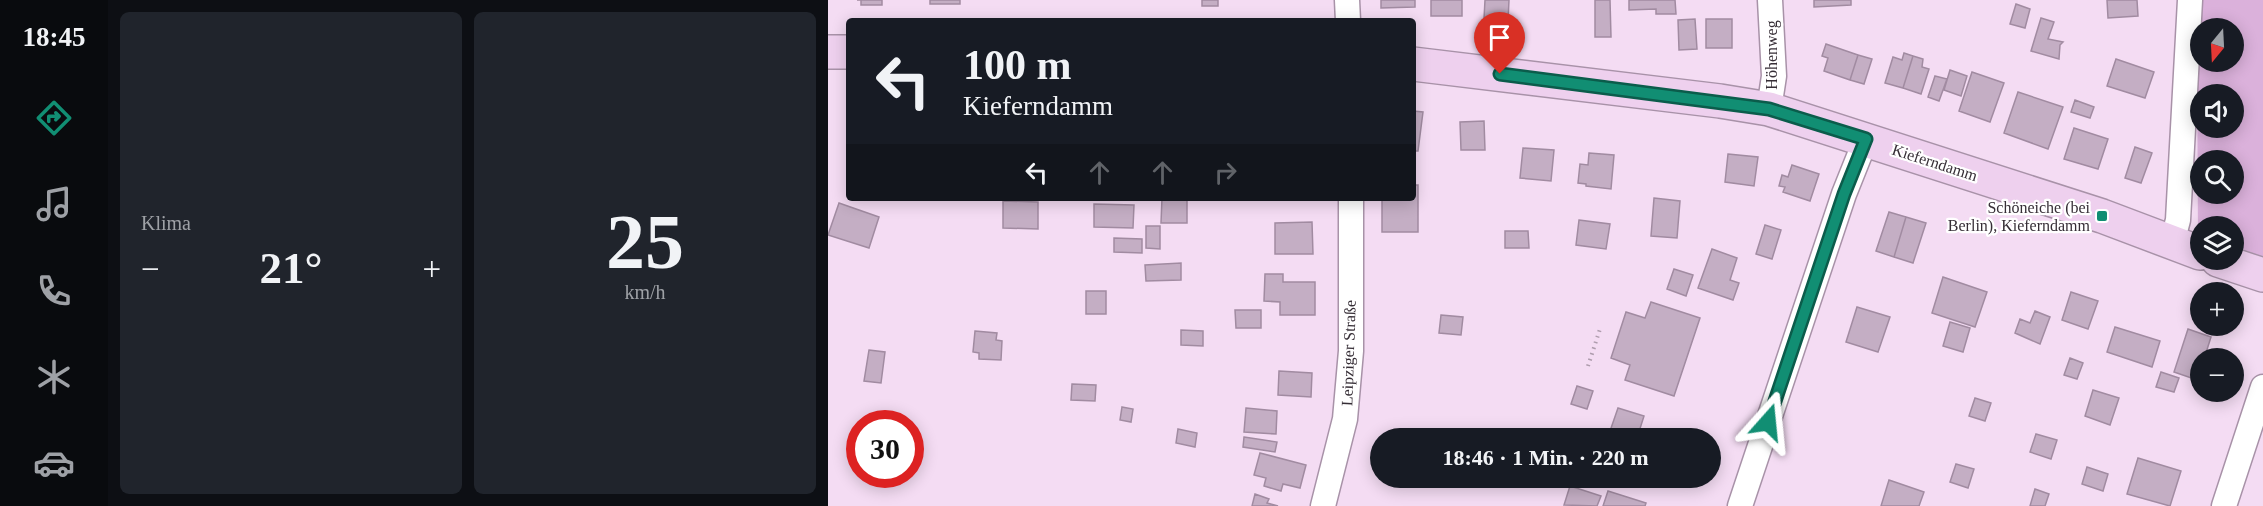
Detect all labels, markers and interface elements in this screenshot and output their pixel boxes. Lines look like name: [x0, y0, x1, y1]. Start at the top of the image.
pin: [1474, 12, 1525, 74]
north arrow: [2190, 18, 2244, 72]
map controls: [2190, 18, 2244, 402]
street label: Höhenweg: [1763, 20, 1781, 90]
icon: arrive: [1483, 21, 1516, 54]
text: 18:45: [23, 22, 86, 52]
icon: left: [864, 42, 942, 120]
text: 100 m: [963, 42, 1072, 88]
button: sound: [2190, 84, 2244, 138]
text: Kieferndamm: [963, 91, 1113, 121]
icon: directions: [33, 97, 75, 139]
street label: Kieferndamm: [1890, 141, 1980, 184]
button: search: [2190, 150, 2244, 204]
icon: left: [1020, 156, 1053, 189]
icon: ahead: [1083, 156, 1116, 189]
icon: ahead: [1146, 156, 1179, 189]
icon: right: [1209, 156, 1242, 189]
icon: music: [33, 183, 75, 225]
text: 25: [606, 198, 684, 285]
place label: Schöneiche (bei Berlin), Kieferndamm: [1948, 199, 2091, 235]
marker: Schöneiche (bei Berlin), Kieferndamm: [2095, 209, 2109, 223]
text: Klima: [141, 212, 191, 234]
button: layers: [2190, 216, 2244, 270]
text: 21°: [260, 243, 323, 293]
text: −: [141, 251, 160, 287]
text: +: [422, 251, 441, 287]
icon: phone: [33, 270, 75, 312]
text: km/h: [624, 281, 666, 303]
button: +: [2190, 282, 2244, 336]
street label: Leipziger Straße: [1338, 300, 1360, 406]
button: −: [2190, 348, 2244, 402]
icon: climate: [33, 356, 75, 398]
position arrow: [1736, 390, 1800, 454]
speed limit sign: 30: [846, 410, 924, 488]
icon: car: [33, 442, 75, 484]
text: 18:46 · 1 Min. · 220 m: [1443, 445, 1648, 470]

